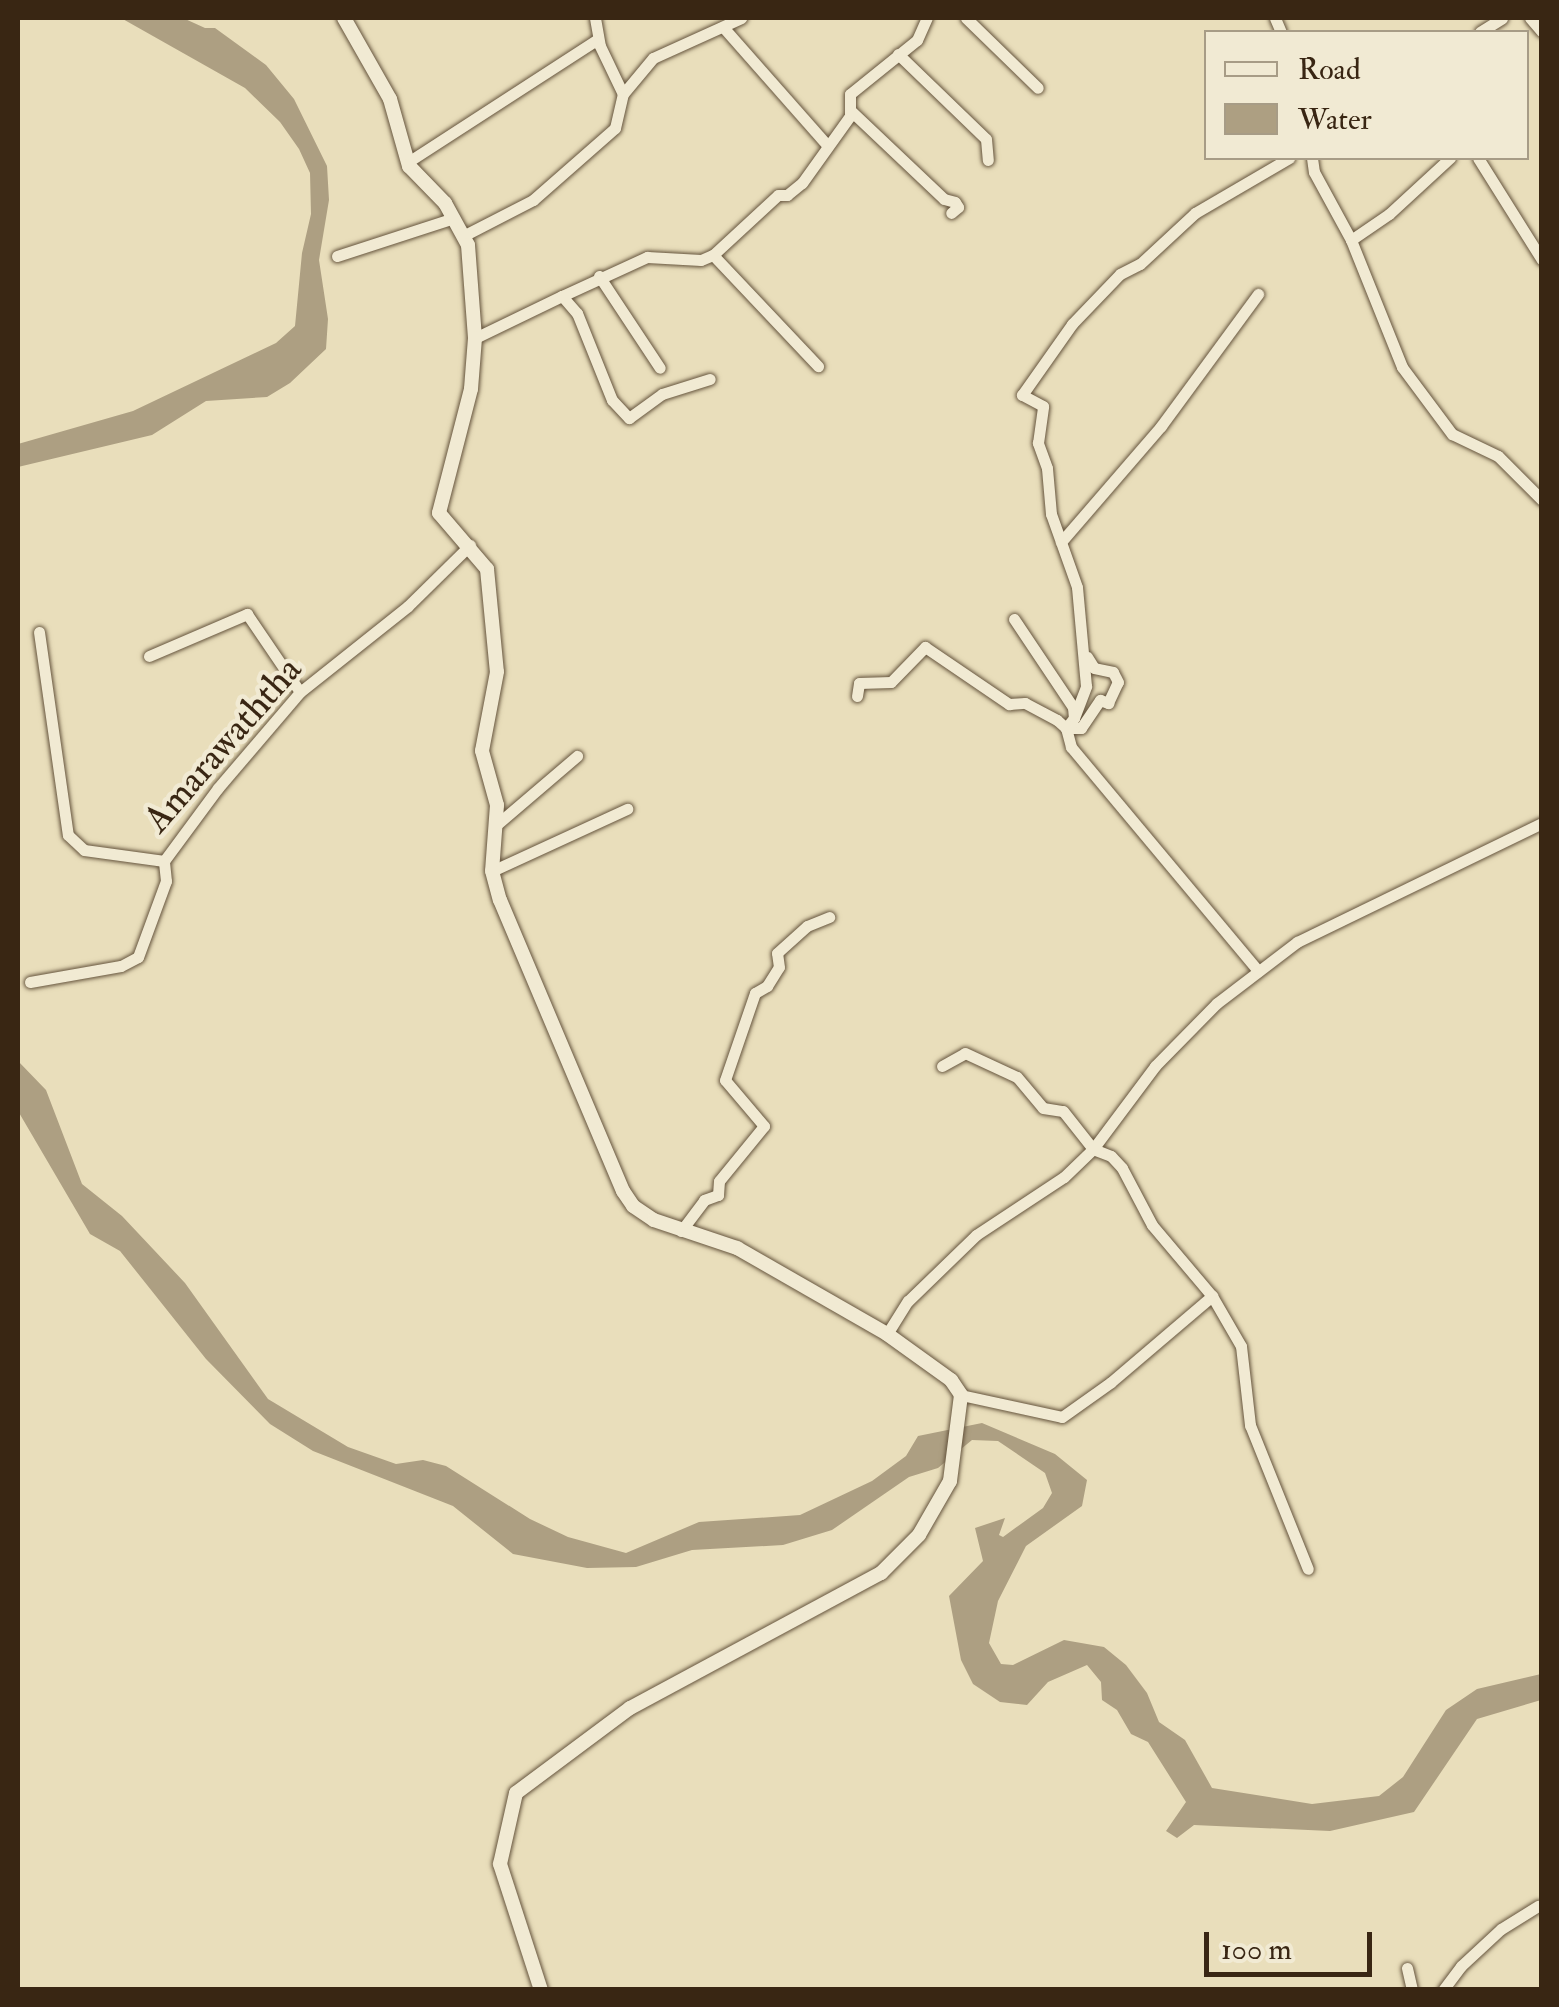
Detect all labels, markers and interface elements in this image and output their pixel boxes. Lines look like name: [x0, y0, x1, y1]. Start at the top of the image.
legend: [1204, 30, 1529, 160]
text: Road: [1298, 51, 1361, 88]
text: Water: [1298, 101, 1372, 138]
street label: Amarawaththa: [134, 648, 312, 842]
scale bar: [1209, 1912, 1376, 1974]
text: 100 m: [1221, 1931, 1292, 1968]

